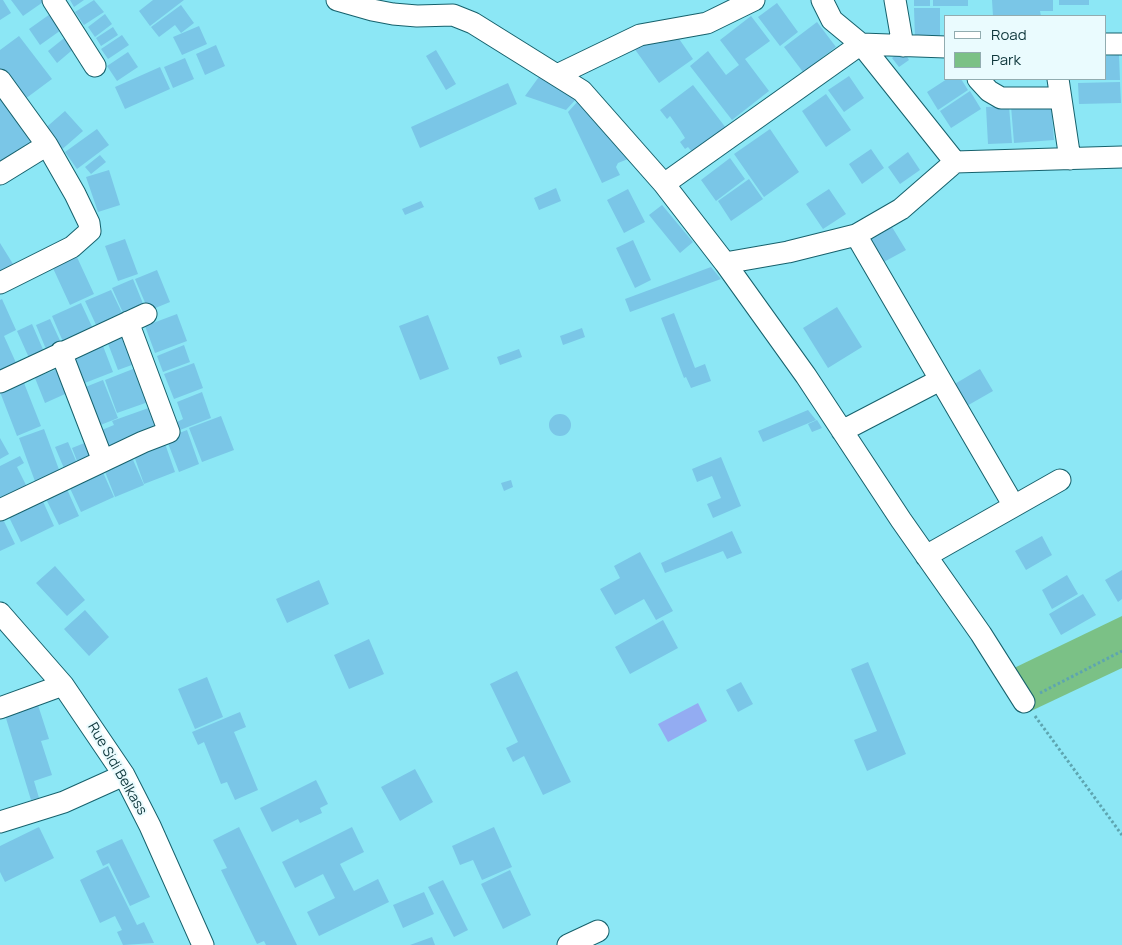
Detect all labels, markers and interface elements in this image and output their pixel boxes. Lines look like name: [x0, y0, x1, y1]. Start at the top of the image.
legend: [944, 15, 1107, 80]
text: Road: [991, 24, 1027, 45]
text: Park: [991, 49, 1021, 70]
street label: Rue Sidi Belkass: [84, 720, 150, 818]

